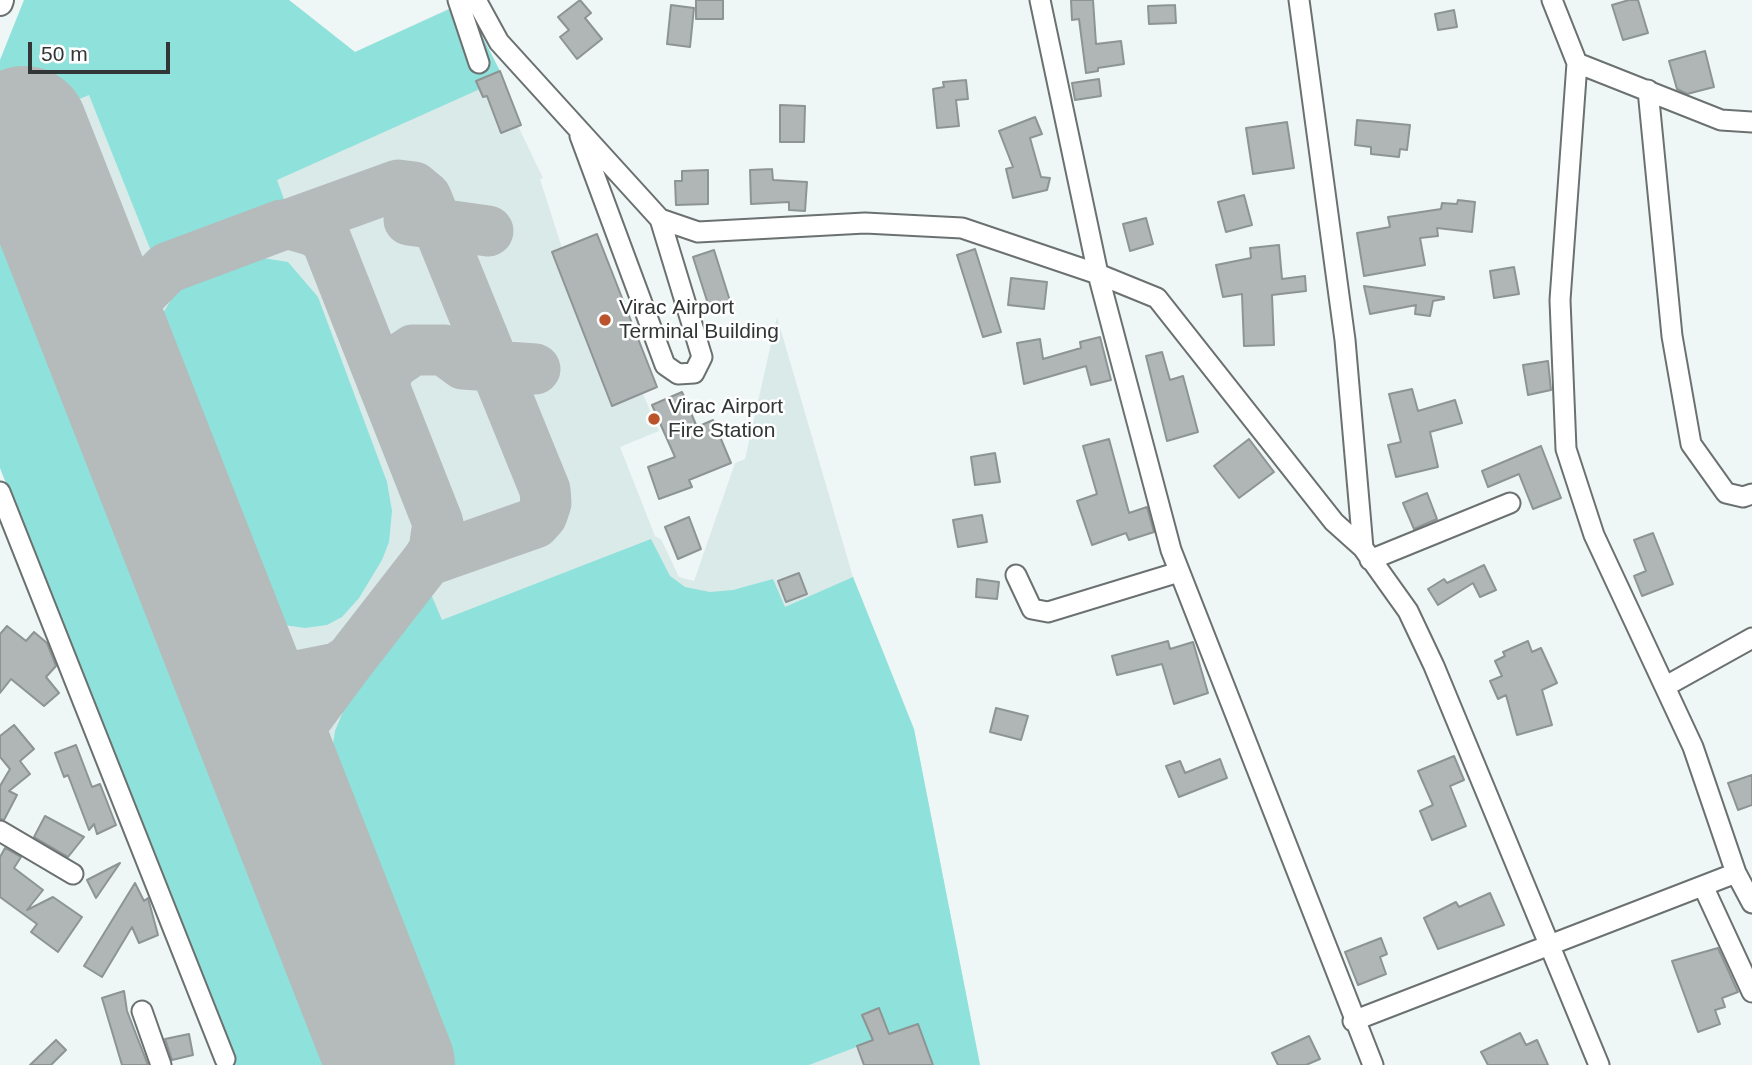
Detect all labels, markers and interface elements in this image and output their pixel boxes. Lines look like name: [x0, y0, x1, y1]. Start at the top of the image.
scale bar: [32, 28, 173, 72]
text: 50 m: [41, 42, 88, 65]
place label: Virac Airport Terminal Building: [619, 295, 779, 345]
marker: Virac Airport Terminal Building: [597, 312, 613, 328]
place label: Virac Airport Fire Station: [668, 394, 783, 444]
marker: Virac Airport Fire Station: [646, 411, 662, 427]

